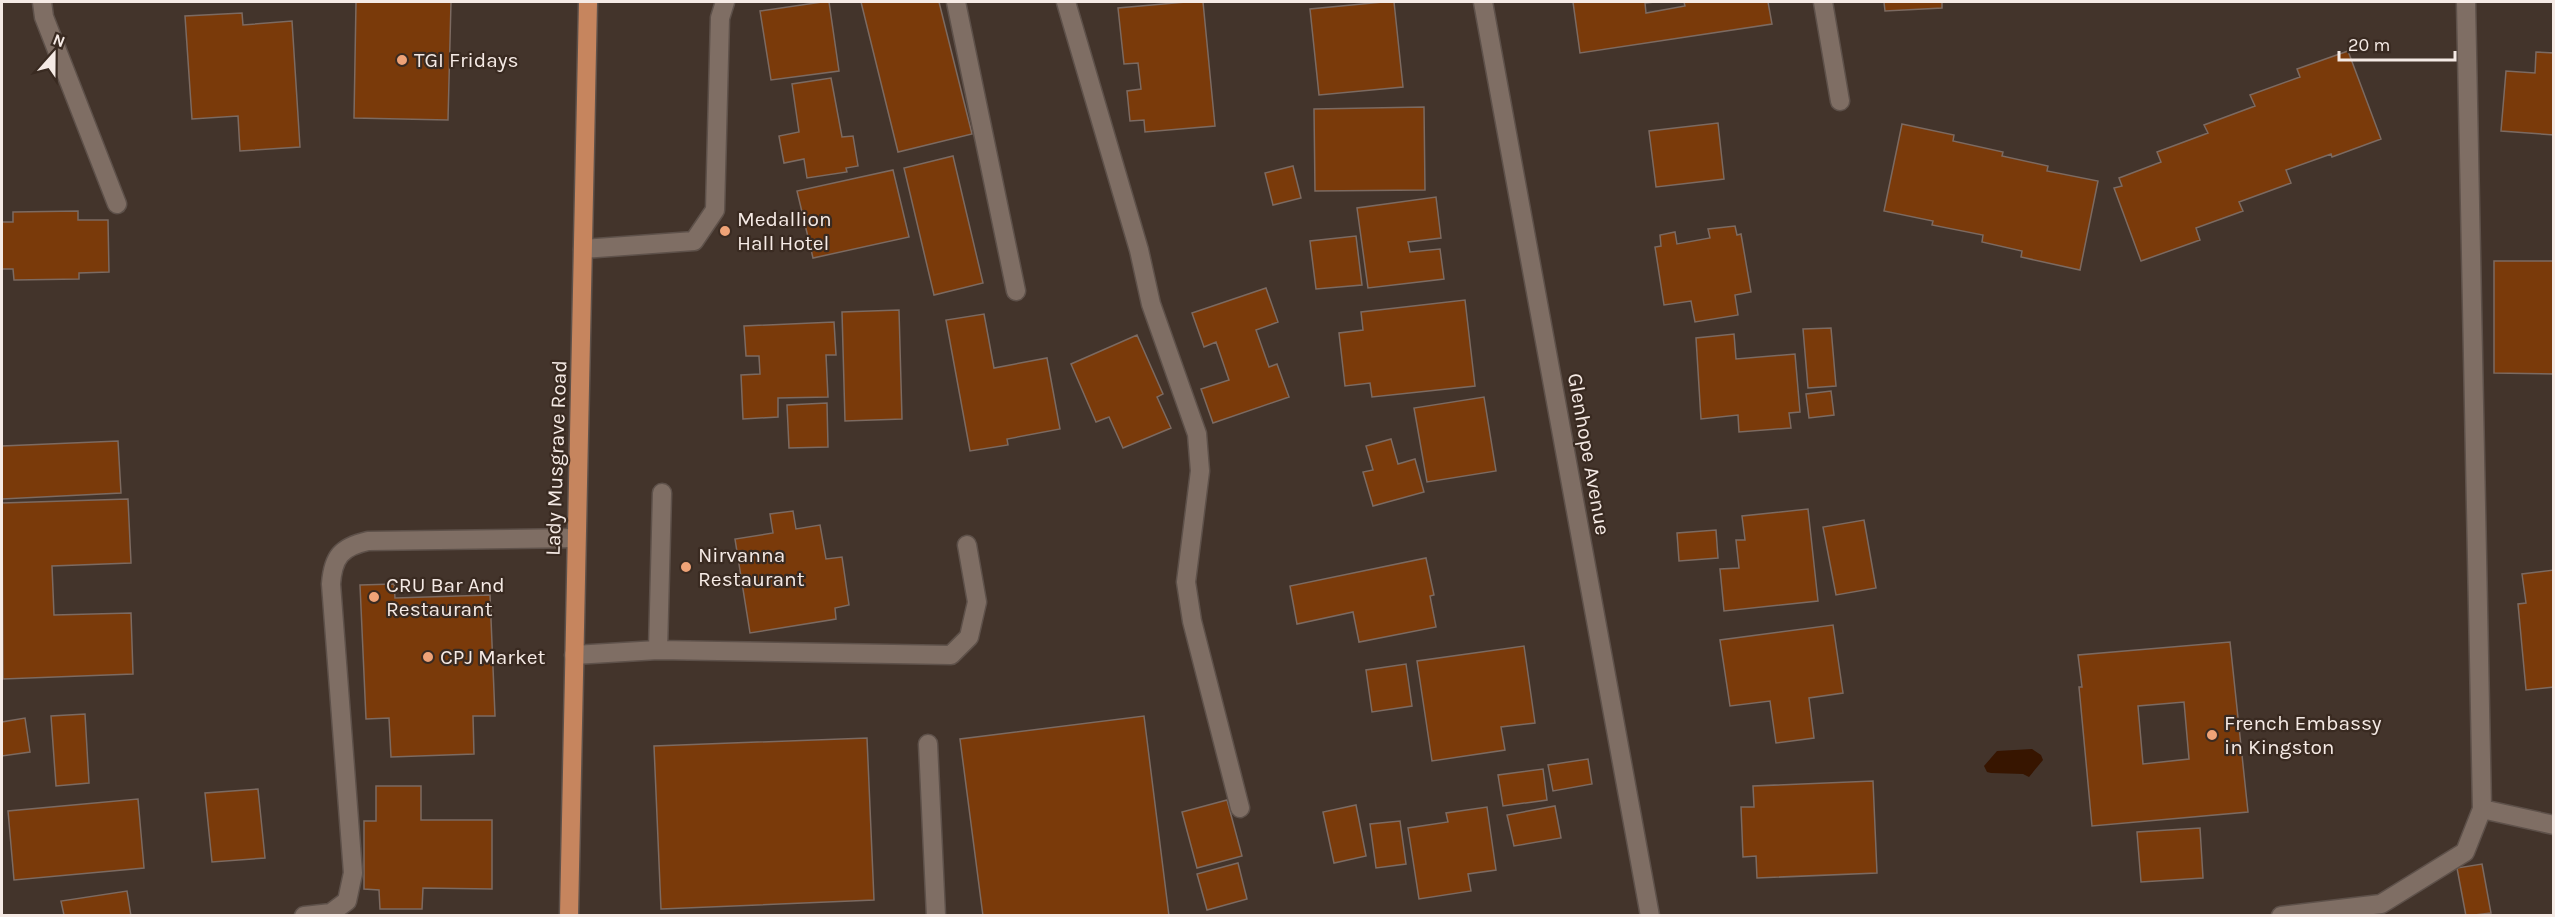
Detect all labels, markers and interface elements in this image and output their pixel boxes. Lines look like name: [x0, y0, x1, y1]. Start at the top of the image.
north arrow: [24, 24, 84, 84]
scale bar: [2339, 24, 2454, 62]
text: N: [50, 30, 68, 51]
text: 20 m: [2348, 34, 2390, 56]
place label: TGI Fridays: [414, 48, 519, 72]
marker: TGI Fridays: [395, 53, 409, 67]
place label: Medallion Hall Hotel: [737, 207, 832, 255]
marker: Medallion Hall Hotel: [718, 224, 732, 238]
street label: Lady Musgrave Road: [541, 360, 571, 556]
street label: Glenhope Avenue: [1563, 371, 1615, 537]
place label: Nirvanna Restaurant: [698, 543, 805, 591]
marker: Nirvanna Restaurant: [679, 560, 693, 574]
place label: CRU Bar And Restaurant: [386, 573, 505, 621]
marker: CRU Bar And Restaurant: [367, 590, 381, 604]
place label: CPJ Market: [440, 645, 546, 669]
marker: CPJ Market: [421, 650, 435, 664]
place label: French Embassy in Kingston: [2224, 711, 2382, 759]
marker: French Embassy in Kingston: [2205, 728, 2219, 742]

